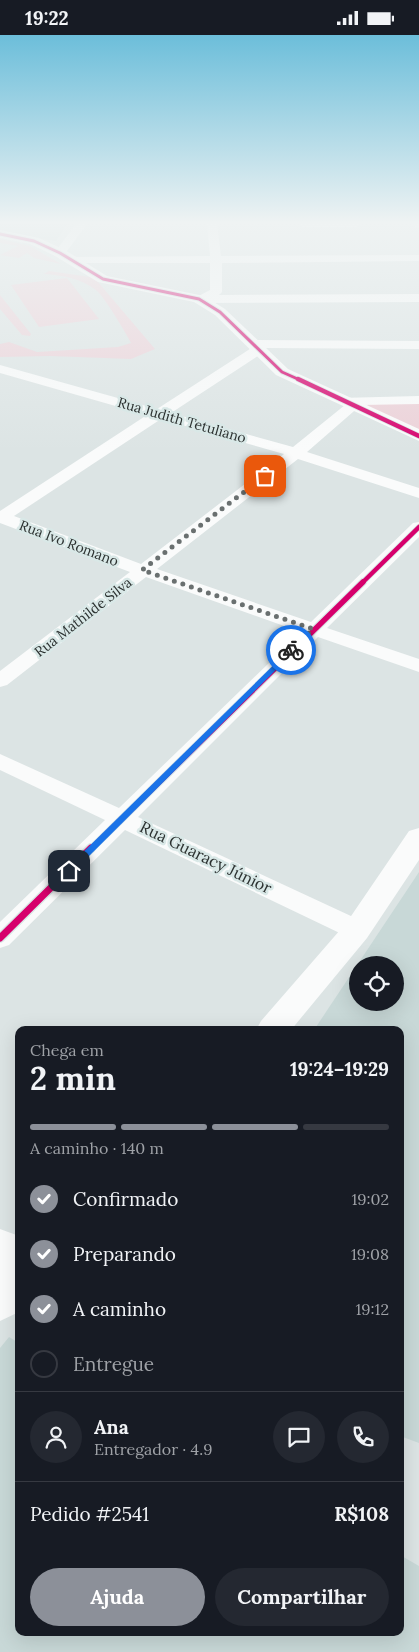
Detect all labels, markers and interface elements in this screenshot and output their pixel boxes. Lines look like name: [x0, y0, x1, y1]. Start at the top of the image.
text: 19:22: [25, 6, 69, 30]
street label: Rua Judith Tetuliano: [116, 393, 248, 447]
pin: [244, 455, 286, 497]
icon: bag: [251, 462, 279, 490]
street label: Rua Ivo Romano: [17, 516, 121, 570]
street label: Rua Mathilde Silva: [31, 573, 135, 661]
courier: [266, 625, 316, 675]
icon: bike: [277, 636, 305, 664]
street label: Rua Guaracy Júnior: [137, 816, 275, 898]
pin: [48, 850, 90, 892]
icon: home: [55, 857, 83, 885]
map controls: [349, 956, 404, 1011]
button: locate: [349, 956, 404, 1011]
text: Chega em: [30, 1040, 104, 1060]
text: 19:24–19:29: [290, 1057, 389, 1081]
text: 2 min: [30, 1058, 116, 1099]
text: A caminho · 140 m: [30, 1138, 164, 1158]
icon: check: [30, 1185, 58, 1213]
text: Confirmado: [73, 1187, 178, 1211]
text: 19:02: [352, 1189, 389, 1209]
icon: check: [30, 1240, 58, 1268]
text: Preparando: [73, 1242, 176, 1266]
text: 19:08: [351, 1244, 389, 1264]
icon: check: [30, 1295, 58, 1323]
text: A caminho: [73, 1297, 166, 1321]
text: 19:12: [356, 1299, 389, 1319]
text: Entregue: [73, 1352, 154, 1376]
button: person: [30, 1411, 82, 1463]
button: chat: [273, 1411, 325, 1463]
button: phone: [337, 1411, 389, 1463]
text: Ana: [94, 1415, 129, 1439]
text: Entregador · 4.9: [94, 1439, 212, 1459]
text: Pedido #2541: [30, 1502, 149, 1526]
text: R$108: [334, 1502, 389, 1526]
button: Ajuda: [30, 1568, 205, 1626]
button: Compartilhar: [215, 1568, 389, 1626]

